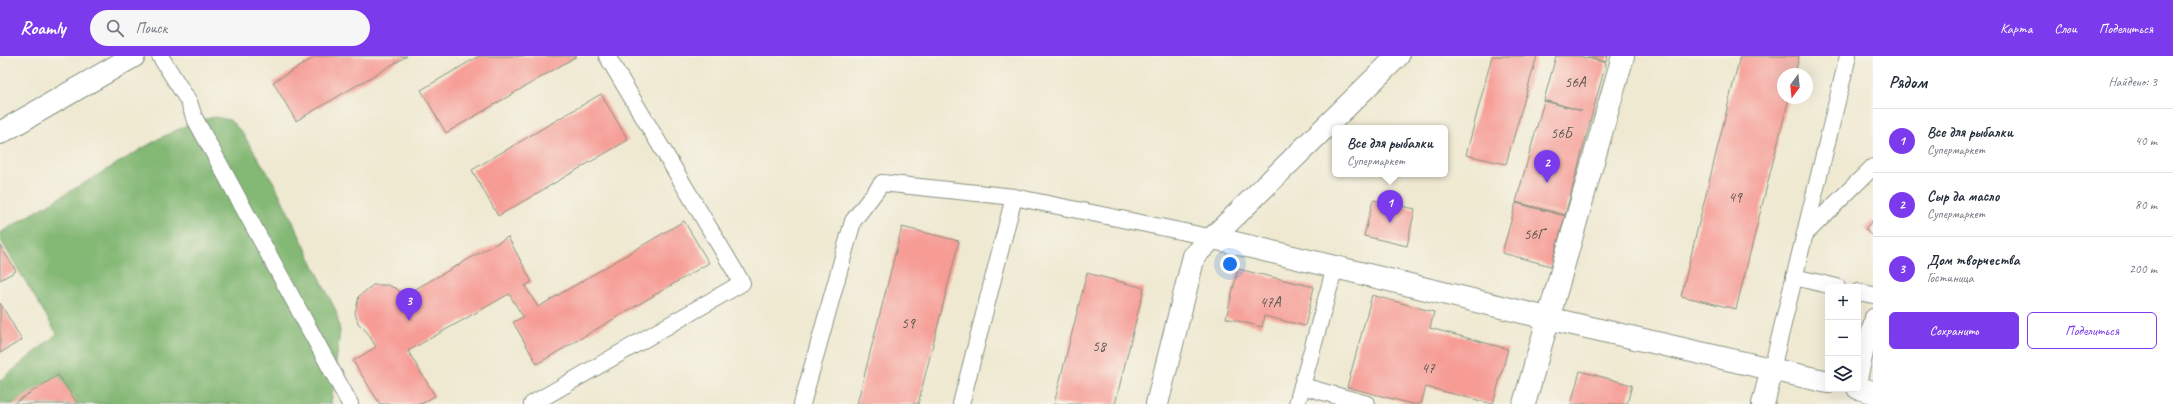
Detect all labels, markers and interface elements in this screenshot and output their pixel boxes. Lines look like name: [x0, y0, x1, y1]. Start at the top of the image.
search box: [90, 10, 370, 46]
text: Roamly: [20, 16, 66, 40]
icon: search: [104, 17, 126, 39]
text: Поиск: [136, 19, 167, 38]
text: Карта: [2000, 20, 2032, 37]
text: Слои: [2054, 20, 2077, 37]
text: Поделиться: [2099, 20, 2153, 37]
north arrow: [1777, 68, 1813, 104]
text: Рядом: [1889, 72, 1927, 93]
house number: 56А: [1564, 73, 1587, 92]
text: Найдено: 3: [2109, 74, 2157, 90]
text: Все для рыбалки: [1927, 123, 2013, 142]
house number: 56Б: [1550, 124, 1574, 143]
popup: [1332, 125, 1448, 177]
text: 1: [1899, 133, 1905, 149]
text: 40 m: [2135, 133, 2157, 149]
text: Все для рыбалки: [1347, 134, 1433, 153]
text: Супермаркет: [1927, 142, 1985, 158]
pin: 2: [1534, 150, 1560, 183]
text: Супермаркет: [1347, 153, 1405, 169]
text: Сыр да масло: [1927, 187, 1999, 206]
house number: 49: [1728, 188, 1743, 207]
pin: 1: [1377, 190, 1403, 223]
text: 2: [1899, 197, 1905, 213]
text: 80 m: [2135, 197, 2157, 213]
text: Супермаркет: [1927, 206, 1985, 222]
house number: 56Г: [1524, 225, 1547, 244]
text: Дом творчества: [1927, 251, 2019, 270]
your location: [1220, 254, 1240, 274]
text: 3: [1899, 261, 1905, 277]
text: 200 m: [2129, 261, 2157, 277]
text: Гостиница: [1927, 270, 1973, 286]
map controls: [1825, 284, 1861, 392]
button: +: [1825, 284, 1861, 320]
pin: 3: [396, 288, 422, 321]
house number: 47А: [1259, 293, 1282, 312]
button: Сохранить: [1889, 312, 2019, 349]
button: Поделиться: [2027, 312, 2157, 349]
house number: 59: [901, 314, 916, 333]
button: −: [1825, 320, 1861, 356]
house number: 58: [1092, 337, 1107, 356]
button: layers: [1825, 356, 1861, 392]
house number: 47: [1421, 359, 1436, 378]

